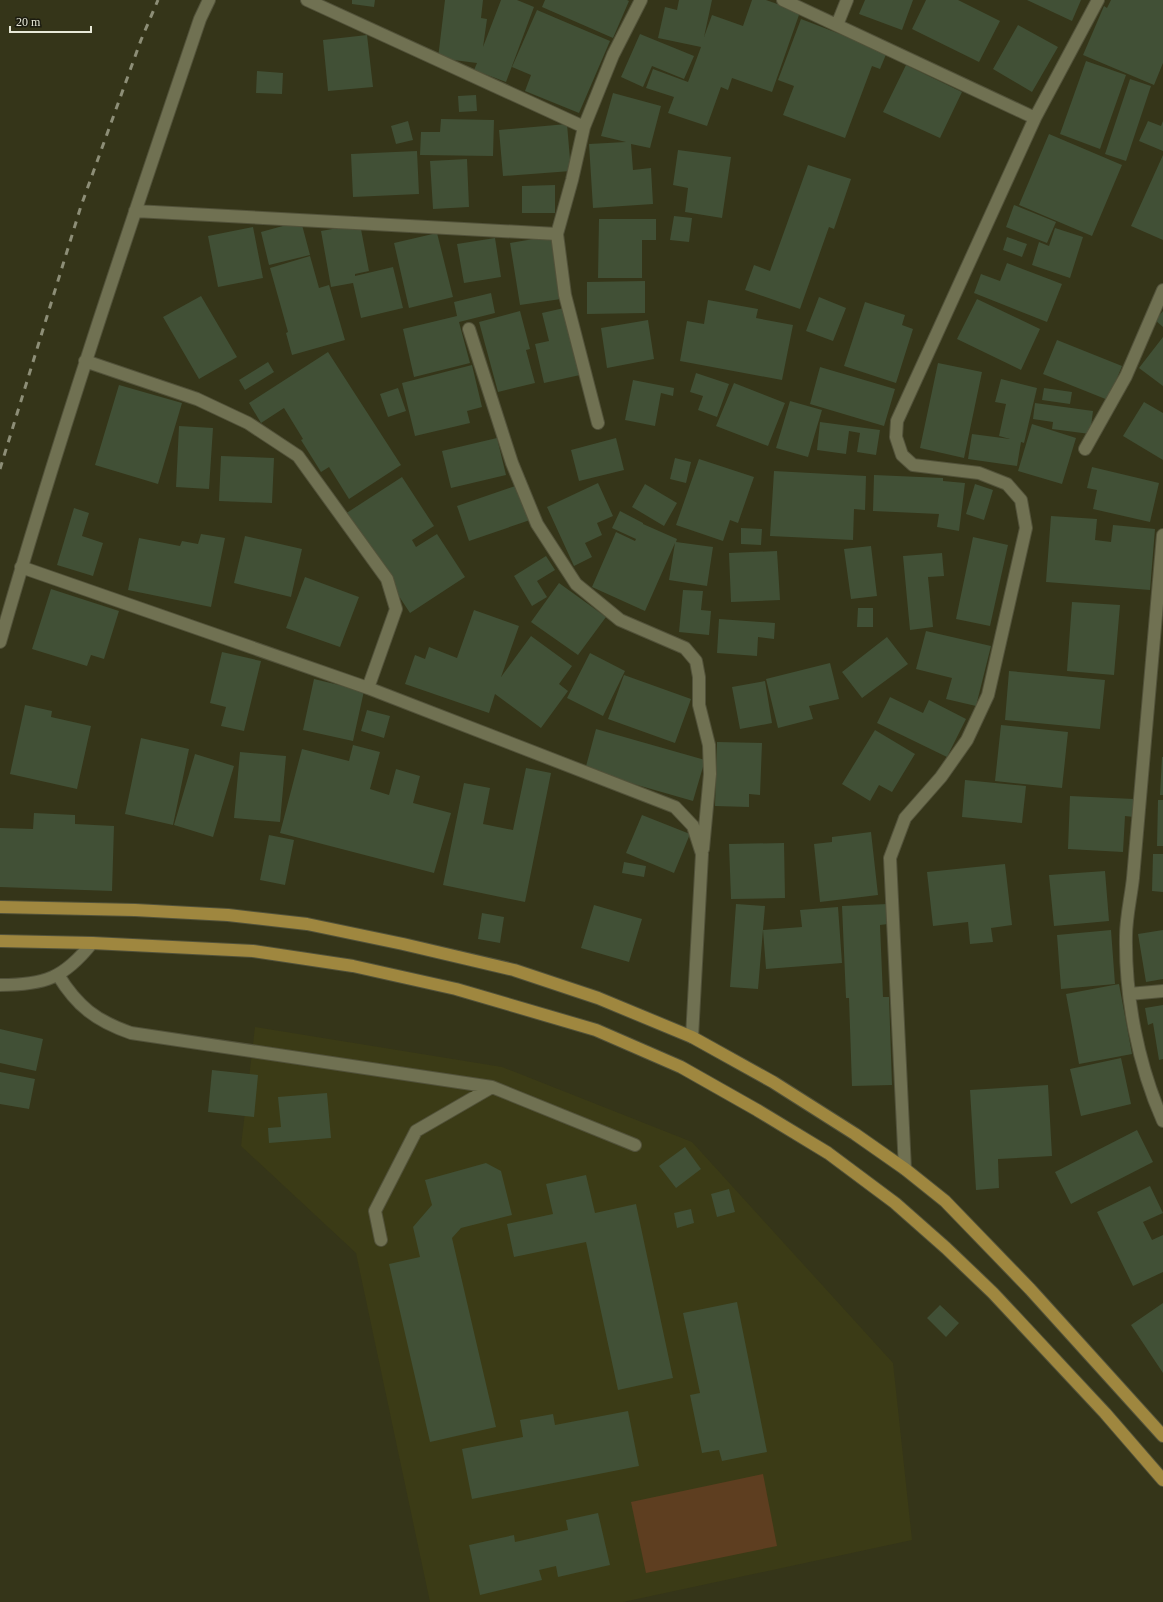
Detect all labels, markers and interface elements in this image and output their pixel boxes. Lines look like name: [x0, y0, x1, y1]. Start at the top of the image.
scale bar: [10, 8, 91, 34]
text: 20 m: [16, 15, 41, 29]

